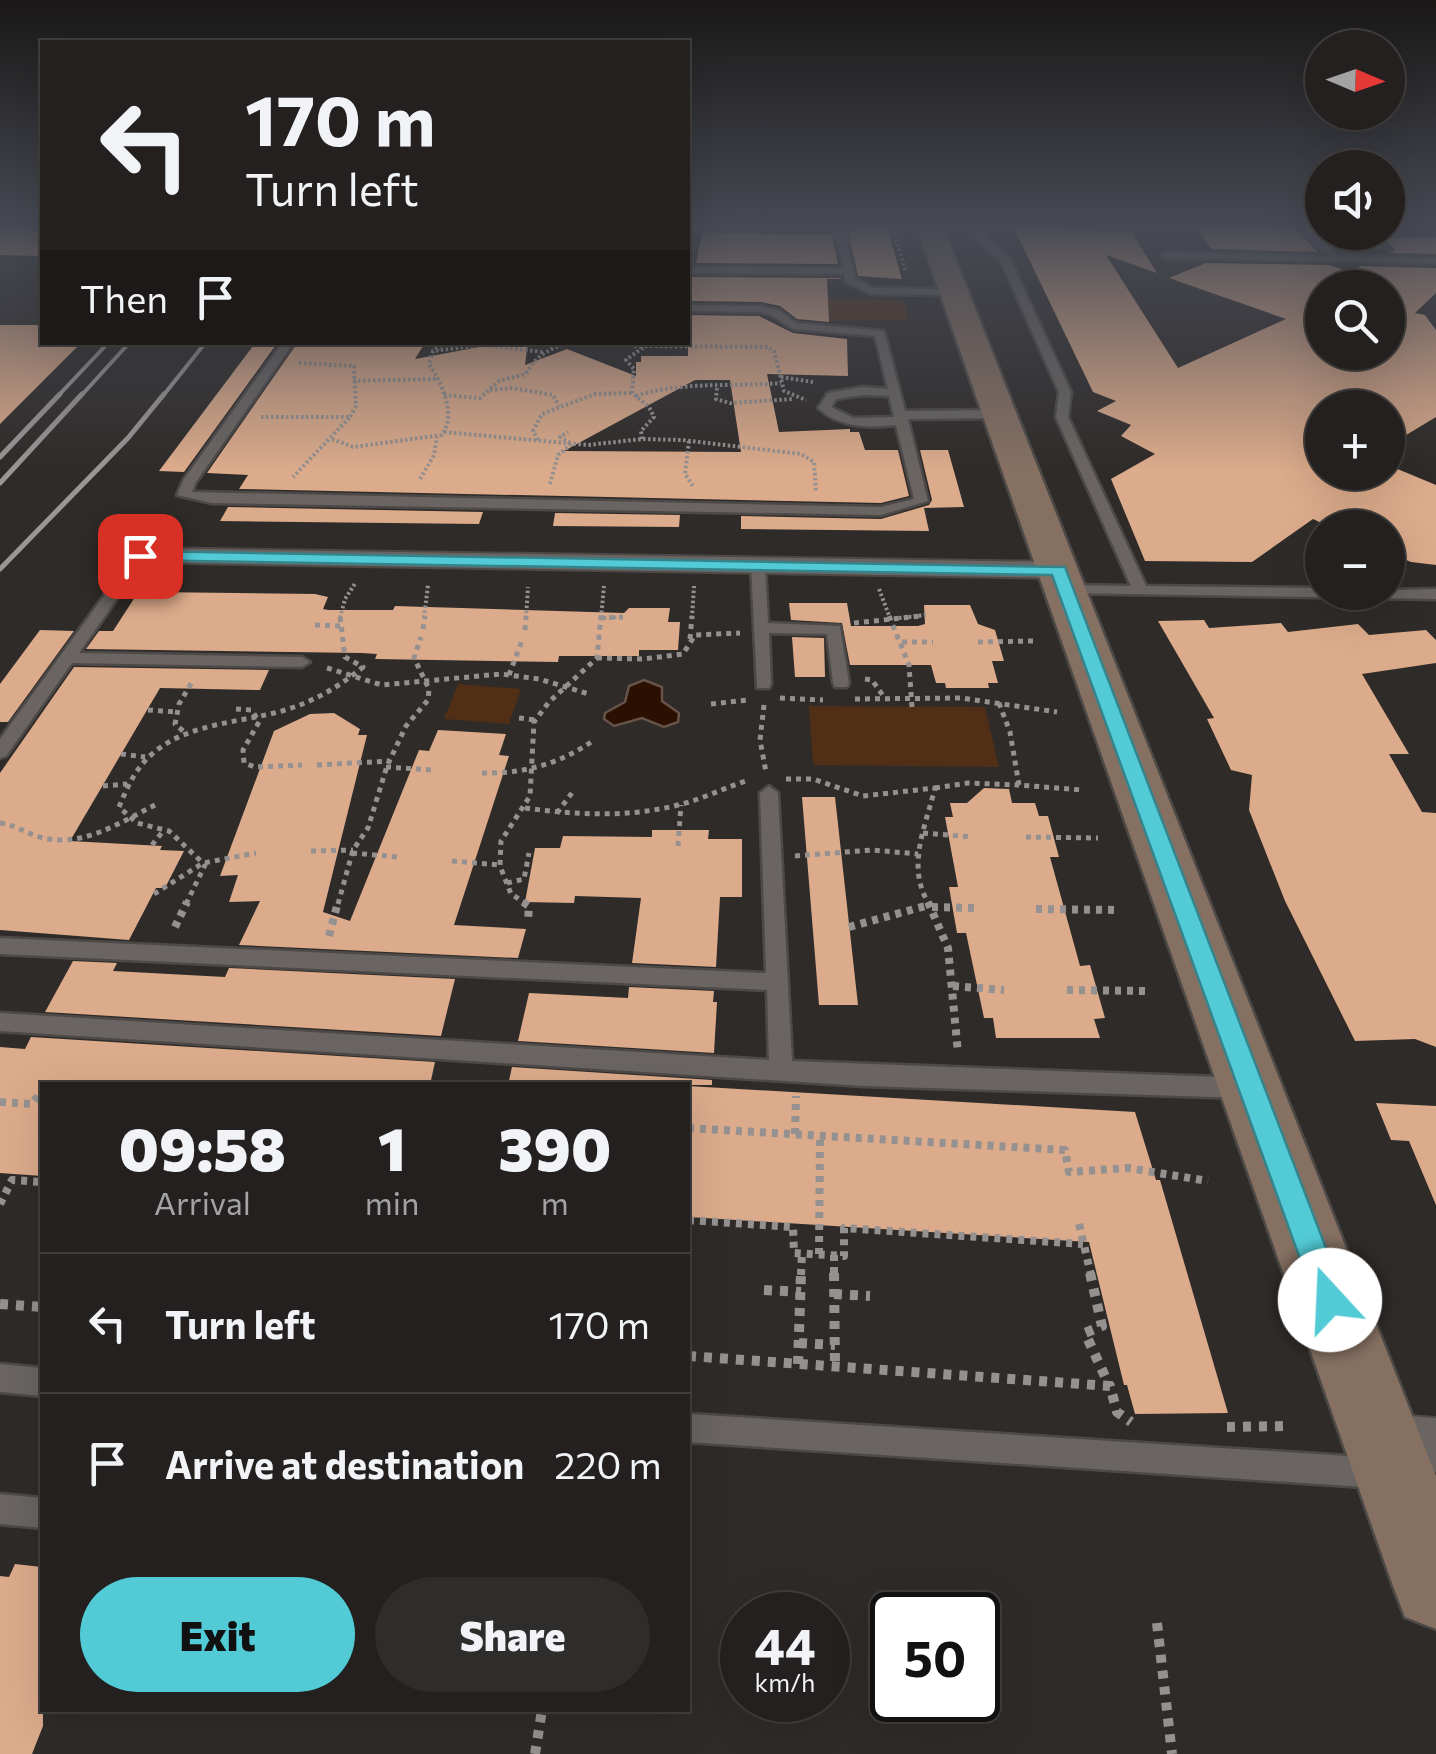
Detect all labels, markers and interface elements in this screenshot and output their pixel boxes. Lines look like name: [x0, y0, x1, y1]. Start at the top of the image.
north arrow: [1305, 30, 1405, 130]
map controls: [1305, 30, 1405, 610]
text: 170 m: [245, 75, 436, 160]
icon: left: [80, 80, 210, 210]
button: sound: [1305, 150, 1405, 250]
text: Turn left: [245, 160, 419, 215]
icon: arrive: [188, 270, 243, 325]
button: search: [1305, 270, 1405, 370]
text: Then: [80, 274, 168, 321]
button: +: [1305, 390, 1405, 490]
button: −: [1305, 510, 1405, 610]
pin: [98, 514, 183, 599]
icon: arrive: [113, 529, 168, 584]
text: 09:58: [119, 1110, 286, 1183]
text: 1: [378, 1110, 406, 1183]
text: 390: [498, 1110, 611, 1183]
text: Arrival: [154, 1182, 251, 1222]
text: min: [365, 1182, 419, 1222]
text: m: [541, 1182, 569, 1222]
position arrow: [1278, 1248, 1382, 1352]
icon: left: [80, 1296, 135, 1351]
text: Turn left: [165, 1300, 316, 1347]
text: 170 m: [549, 1300, 650, 1347]
icon: arrive: [80, 1436, 135, 1491]
text: Arrive at destination: [165, 1440, 524, 1487]
text: 220 m: [554, 1440, 662, 1487]
button: Exit: [80, 1577, 355, 1692]
button: Share: [375, 1577, 650, 1692]
speed limit sign: 50: [870, 1592, 1000, 1722]
text: 44: [754, 1614, 816, 1675]
text: km/h: [755, 1667, 815, 1697]

